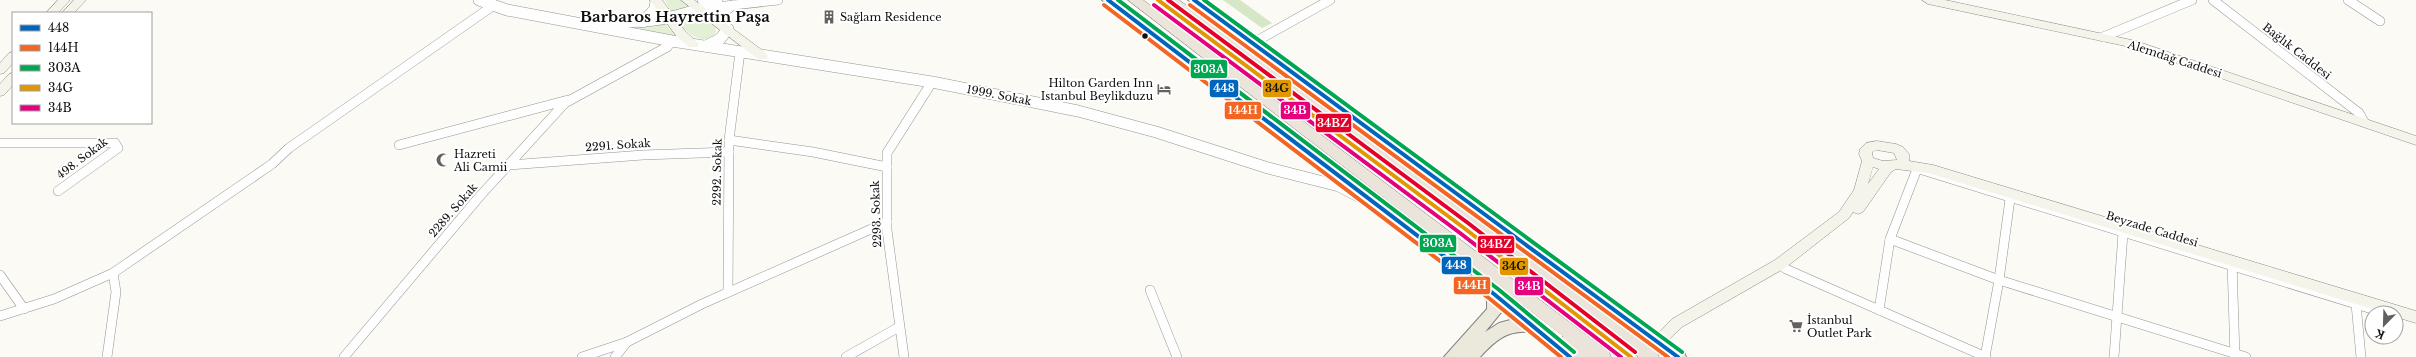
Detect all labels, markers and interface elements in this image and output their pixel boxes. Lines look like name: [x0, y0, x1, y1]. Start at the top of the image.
district label: Barbaros Hayrettin Paşa: [580, 7, 770, 26]
building icon: Sağlam Residence: [821, 9, 837, 25]
place label: Sağlam Residence: [840, 10, 942, 24]
legend: [12, 12, 152, 124]
text: 448: [48, 20, 69, 35]
street label: Bağlık Caddesi: [2260, 20, 2334, 82]
unlabelled marker: [1140, 31, 1150, 41]
street label: Alemdağ Caddesi: [2125, 37, 2224, 81]
text: 144H: [48, 40, 79, 55]
line badge: 303A: [1190, 59, 1228, 79]
text: 303A: [48, 60, 81, 75]
text: 303A: [1193, 62, 1226, 76]
place label: Hilton Garden Inn Istanbul Beylikduzu: [1041, 76, 1154, 103]
line badge: 448: [1209, 79, 1239, 98]
line badge: 34G: [1262, 79, 1292, 98]
text: 34G: [48, 80, 73, 95]
hotel icon: Hilton Garden Inn Istanbul Beylikduzu: [1156, 81, 1172, 97]
text: 448: [1213, 81, 1235, 95]
text: 34G: [1265, 81, 1289, 95]
street label: 1999. Sokak: [965, 82, 1033, 108]
text: 34B: [48, 100, 72, 115]
line badge: 144H: [1224, 101, 1262, 120]
line badge: 34B: [1280, 101, 1311, 120]
text: 144H: [1228, 103, 1258, 117]
text: 34B: [1283, 103, 1307, 117]
line badge: 34BZ: [1315, 113, 1352, 133]
text: 34BZ: [1317, 116, 1349, 130]
street label: 498. Sokak: [54, 134, 110, 182]
street label: 2291. Sokak: [585, 136, 651, 154]
street label: 2292. Sokak: [709, 138, 725, 206]
place label: Hazreti Ali Camii: [453, 147, 507, 174]
mosque icon: Hazreti Ali Camii: [435, 152, 451, 168]
street label: 2289. Sokak: [426, 180, 480, 240]
street label: 2293. Sokak: [868, 180, 884, 248]
street label: Beyzade Caddesi: [2104, 208, 2200, 250]
line badge: 303A: [1419, 234, 1457, 253]
line badge: 34BZ: [1477, 235, 1515, 254]
text: 303A: [1422, 236, 1455, 250]
text: 34BZ: [1480, 237, 1512, 251]
line badge: 448: [1441, 256, 1472, 275]
line badge: 34G: [1499, 257, 1529, 276]
text: 448: [1445, 258, 1467, 272]
text: 34G: [1502, 259, 1526, 273]
line badge: 144H: [1453, 276, 1491, 295]
line badge: 34B: [1514, 276, 1544, 296]
text: 144H: [1457, 278, 1487, 292]
text: 34B: [1517, 279, 1541, 293]
north arrow: [2364, 305, 2404, 345]
place label: İstanbul Outlet Park: [1807, 313, 1872, 340]
supermarket icon: İstanbul Outlet Park: [1788, 318, 1804, 334]
text: K: [2372, 326, 2387, 342]

